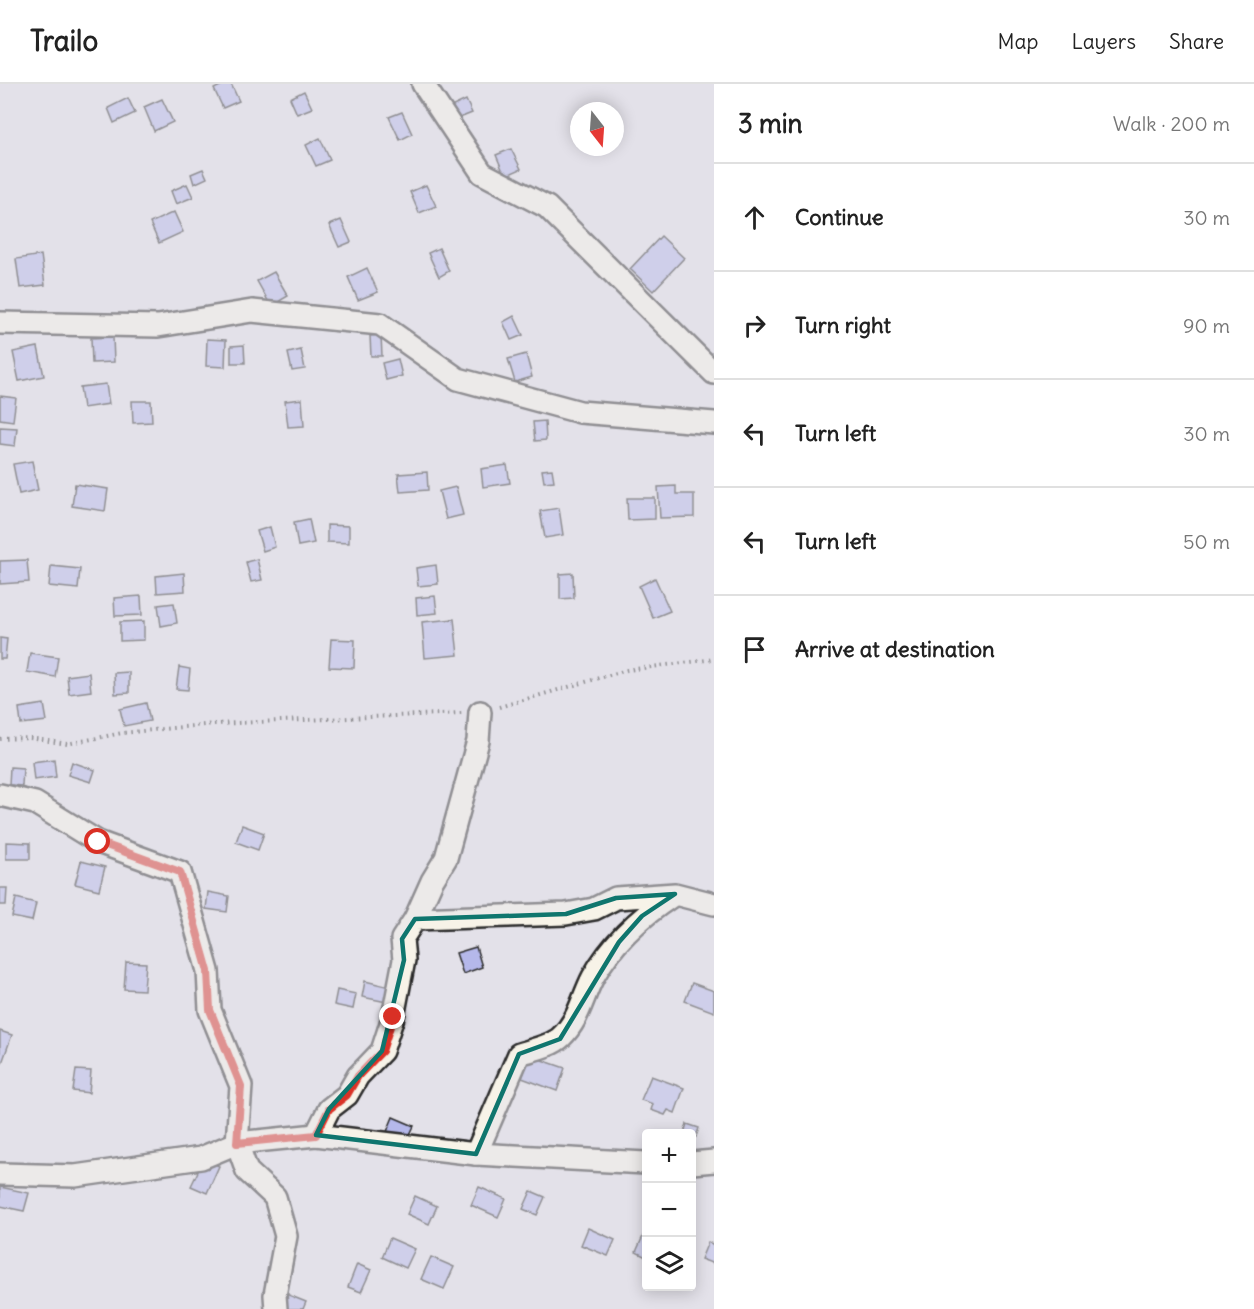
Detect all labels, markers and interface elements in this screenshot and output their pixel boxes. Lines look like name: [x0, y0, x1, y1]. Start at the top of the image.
text: Trailo: [30, 23, 98, 59]
text: Map: [998, 28, 1038, 55]
text: Layers: [1071, 28, 1136, 55]
text: Share: [1169, 28, 1224, 55]
north arrow: [570, 102, 624, 156]
text: 3 min: [738, 107, 803, 140]
text: Walk · 200 m: [1113, 111, 1230, 136]
icon: ahead: [738, 201, 771, 234]
text: Continue: [795, 203, 884, 231]
text: 30 m: [1183, 205, 1230, 230]
icon: right: [738, 309, 771, 342]
text: Turn right: [795, 311, 891, 339]
text: 90 m: [1183, 313, 1230, 338]
icon: left: [738, 417, 771, 450]
text: Turn left: [795, 419, 876, 447]
text: 30 m: [1183, 421, 1230, 446]
icon: left: [738, 525, 771, 558]
text: Turn left: [795, 527, 876, 555]
text: 50 m: [1183, 529, 1230, 554]
icon: arrive: [738, 633, 771, 666]
text: Arrive at destination: [795, 635, 995, 663]
route start: [84, 828, 110, 854]
route end: [379, 1003, 405, 1029]
map controls: [642, 1129, 696, 1291]
button: +: [642, 1129, 696, 1183]
button: −: [642, 1183, 696, 1237]
button: layers: [642, 1237, 696, 1291]

